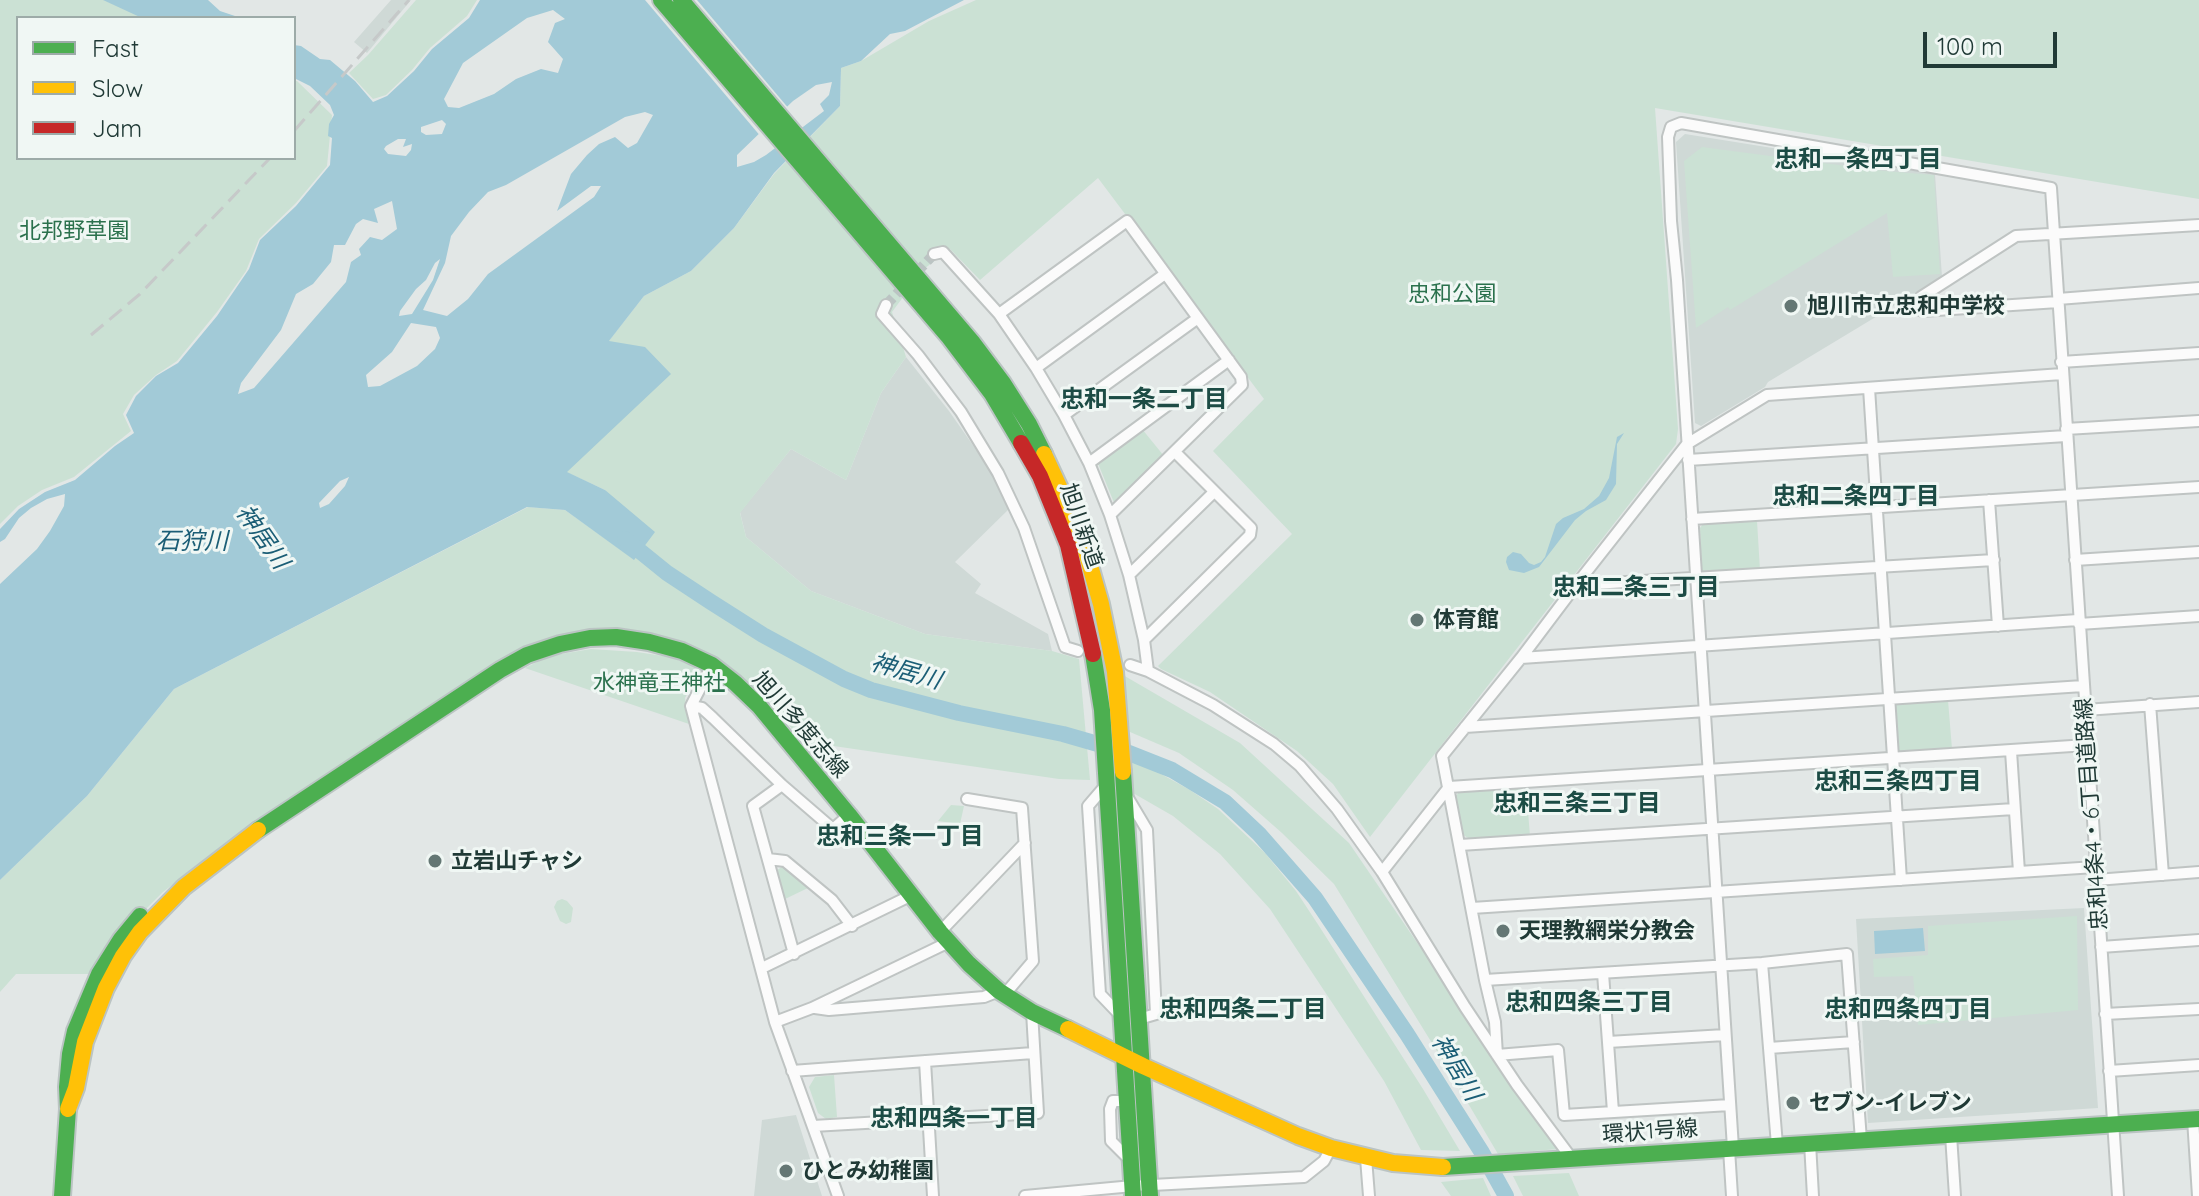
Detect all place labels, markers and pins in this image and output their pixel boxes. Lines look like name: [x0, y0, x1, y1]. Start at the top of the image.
place label: 旭川市立忠和中学校: [1807, 293, 2005, 319]
marker: 旭川市立忠和中学校: [1782, 297, 1800, 315]
place label: 体育館: [1433, 607, 1499, 633]
marker: 体育館: [1408, 611, 1426, 629]
place label: 立岩山チャシ: [451, 848, 583, 874]
marker: 立岩山チャシ: [426, 852, 444, 870]
place label: 天理教網栄分教会: [1519, 918, 1695, 944]
marker: 天理教網栄分教会: [1494, 922, 1512, 940]
place label: セブン-イレブン: [1809, 1090, 1972, 1116]
marker: セブン-イレブン: [1784, 1094, 1802, 1112]
place label: ひとみ幼稚園: [802, 1158, 934, 1184]
marker: ひとみ幼稚園: [777, 1162, 795, 1180]

